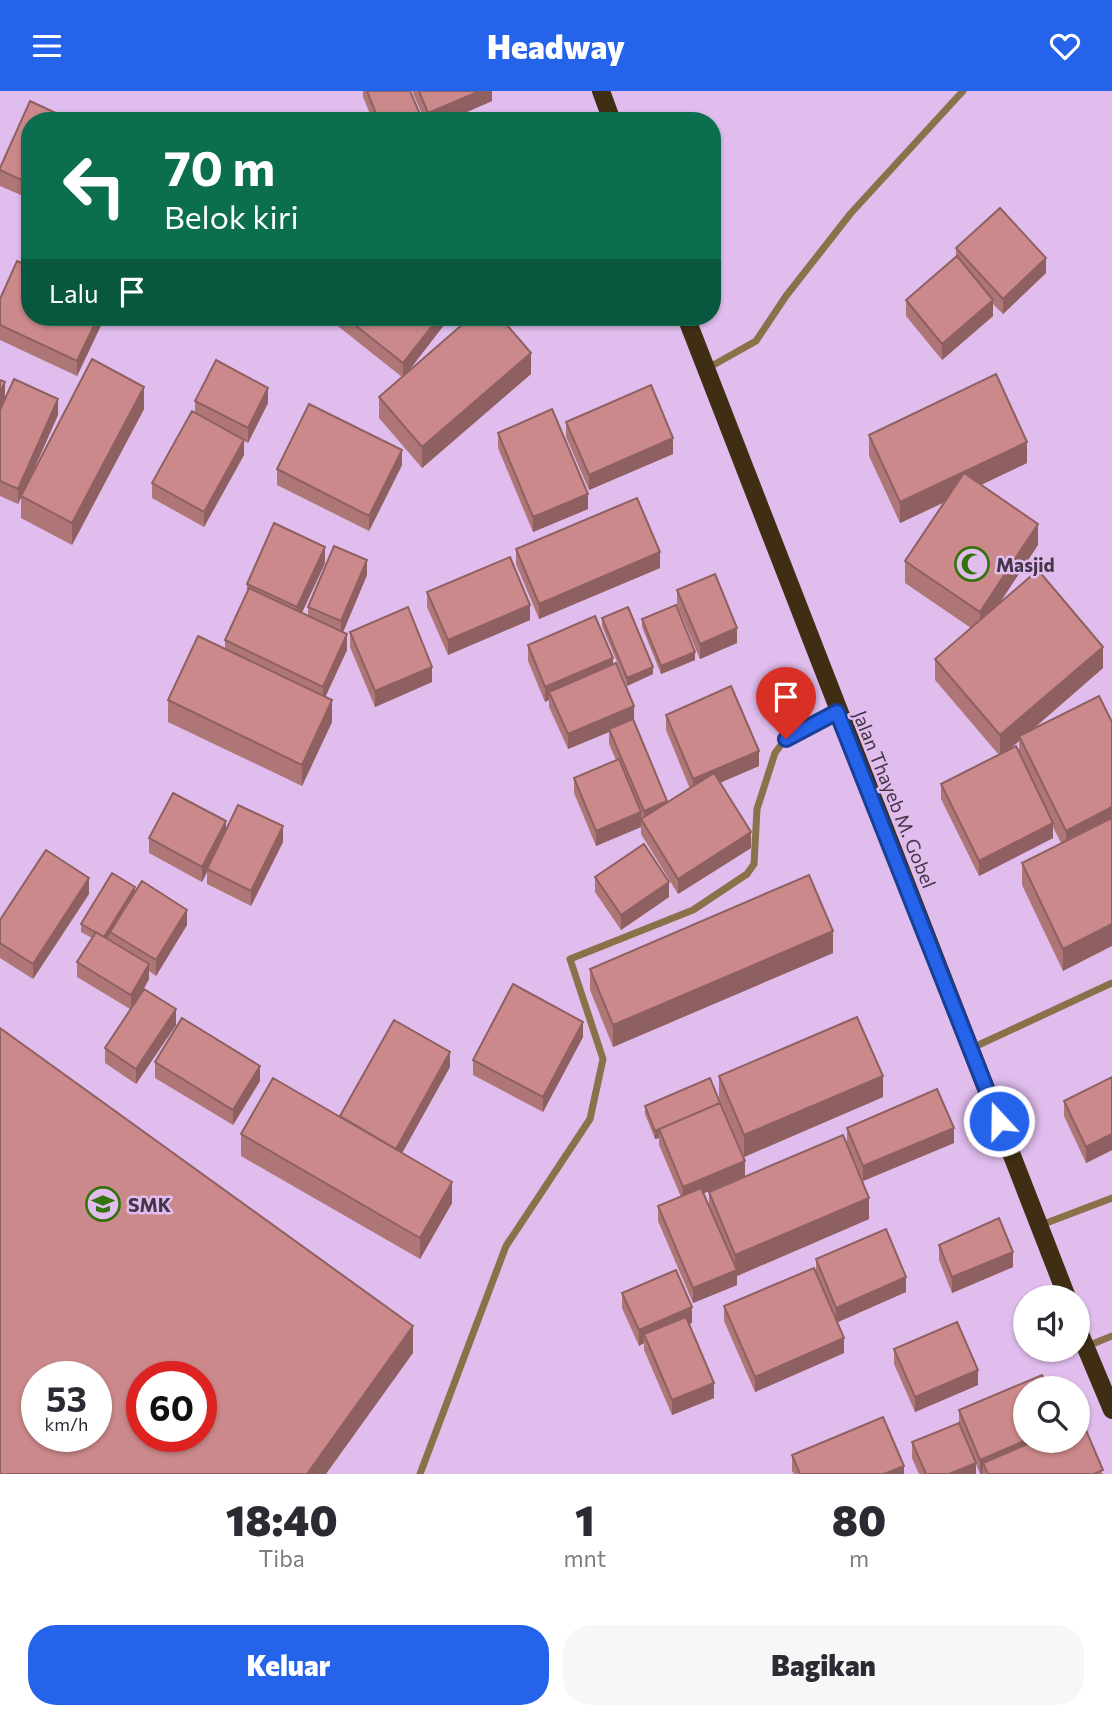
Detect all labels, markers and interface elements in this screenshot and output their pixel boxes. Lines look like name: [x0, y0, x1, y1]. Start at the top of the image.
text: Headway: [487, 26, 625, 66]
icon: menu: [28, 27, 66, 65]
icon: heart: [1046, 27, 1084, 65]
text: 70 m: [164, 136, 275, 196]
icon: left: [49, 140, 140, 231]
text: Belok kiri: [164, 196, 299, 236]
icon: arrive: [113, 273, 151, 311]
text: Lalu: [49, 277, 99, 308]
mosque icon: Masjid: [953, 545, 991, 583]
place label: Masjid: [996, 553, 1055, 576]
pin: [756, 667, 816, 739]
icon: arrive: [767, 678, 805, 716]
street label: Jalan Thayeb M. Gobel: [849, 707, 941, 891]
position arrow: [962, 1084, 1036, 1158]
school or university icon: SMK: [84, 1185, 122, 1223]
place label: SMK: [128, 1193, 171, 1216]
map controls: [1013, 1285, 1090, 1453]
button: sound: [1013, 1285, 1090, 1362]
speed limit sign: 60: [126, 1361, 217, 1452]
text: 53: [46, 1376, 87, 1419]
button: search: [1013, 1376, 1090, 1453]
text: km/h: [45, 1413, 88, 1435]
text: 18:40: [226, 1493, 338, 1545]
text: 1: [575, 1493, 595, 1545]
text: 80: [832, 1493, 886, 1545]
text: Tiba: [259, 1544, 305, 1572]
text: mnt: [563, 1544, 606, 1572]
text: m: [849, 1544, 869, 1572]
button: Keluar: [28, 1625, 549, 1705]
button: Bagikan: [563, 1625, 1084, 1705]

